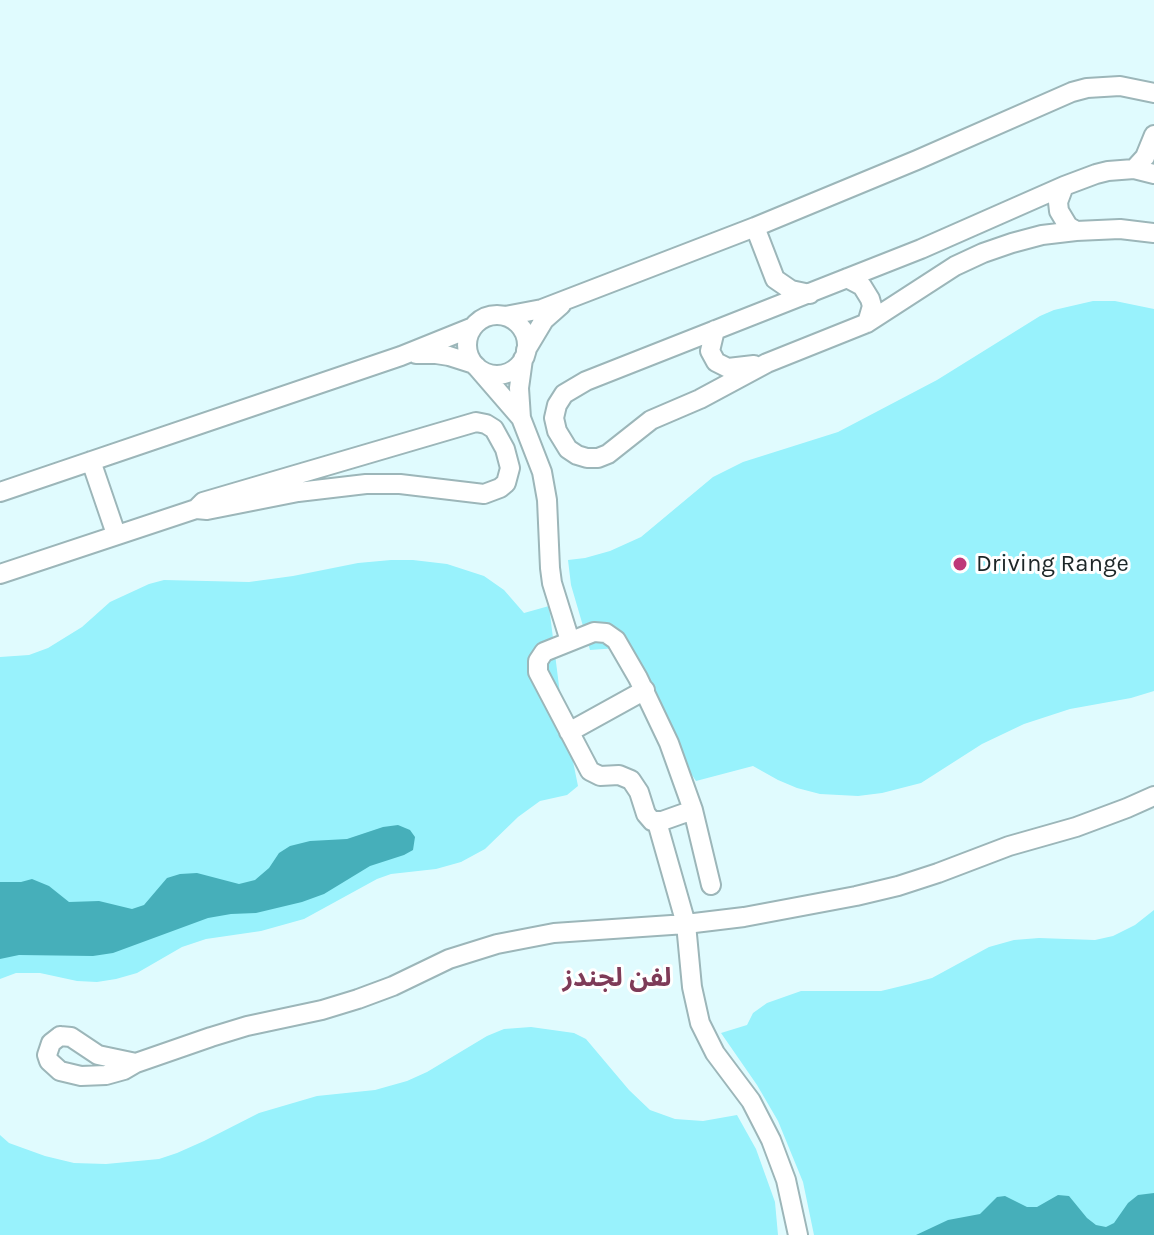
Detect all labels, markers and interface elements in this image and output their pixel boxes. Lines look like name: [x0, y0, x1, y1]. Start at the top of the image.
place label: Driving Range: [976, 550, 1129, 578]
marker: Driving Range: [951, 555, 969, 573]
district label: لفن لجندز: [562, 963, 672, 995]

